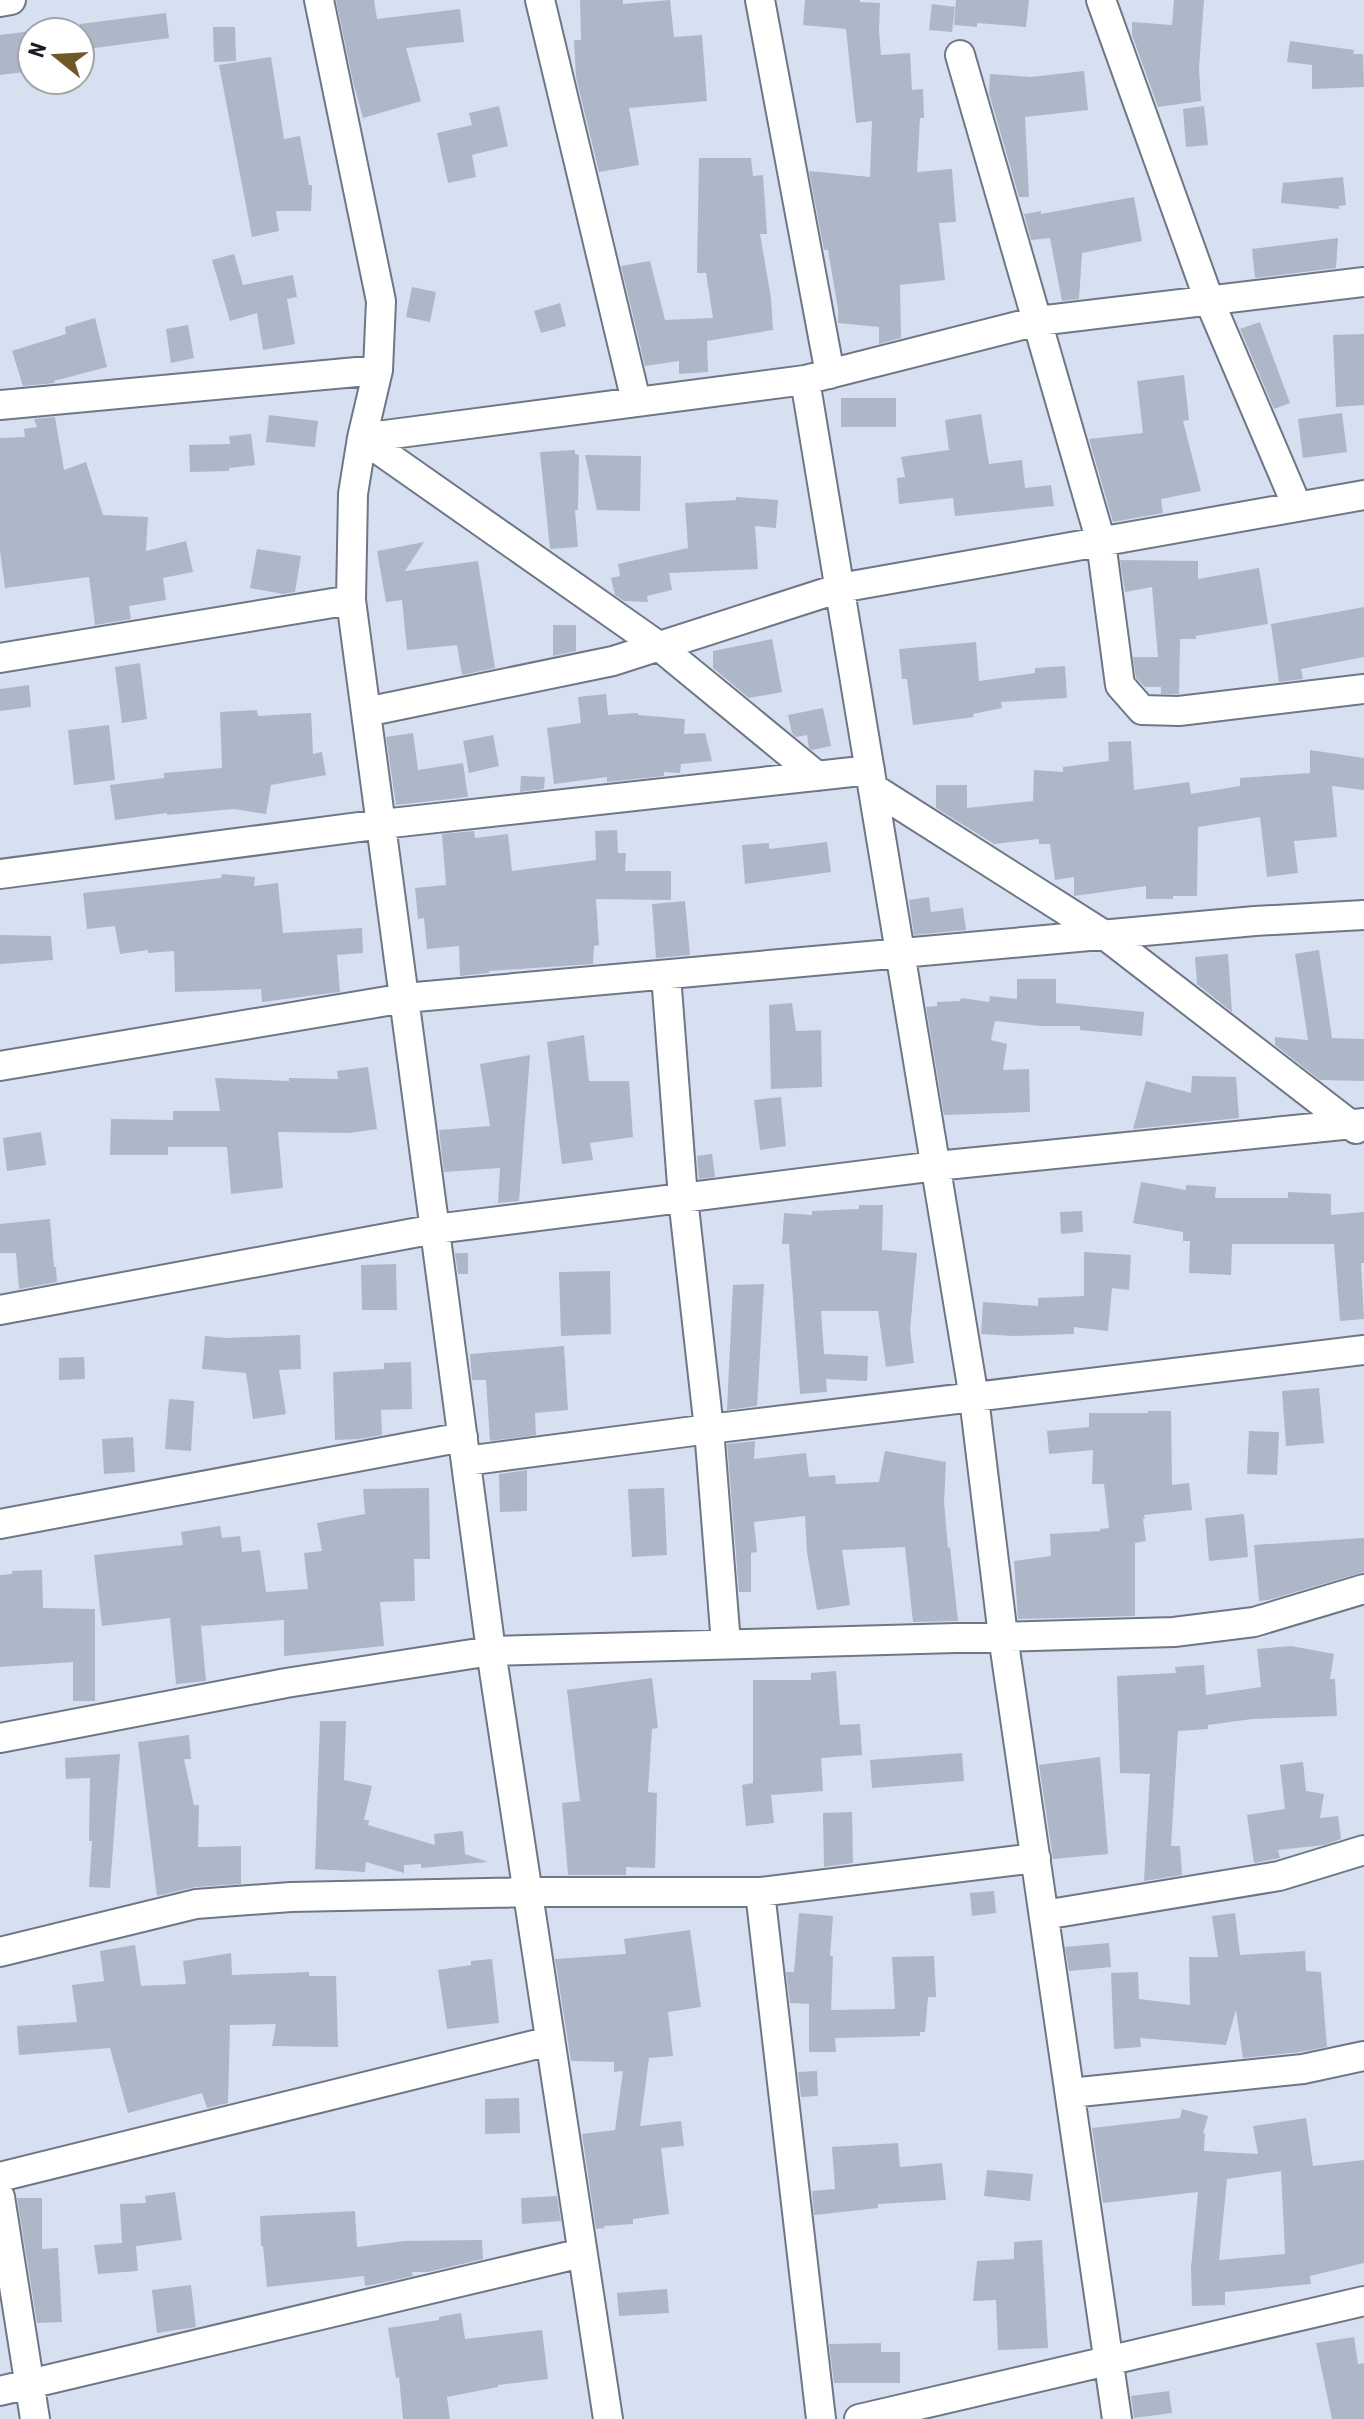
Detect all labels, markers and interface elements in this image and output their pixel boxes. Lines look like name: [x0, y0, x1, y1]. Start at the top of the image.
north arrow: [16, 16, 96, 96]
text: N: [23, 40, 51, 60]

